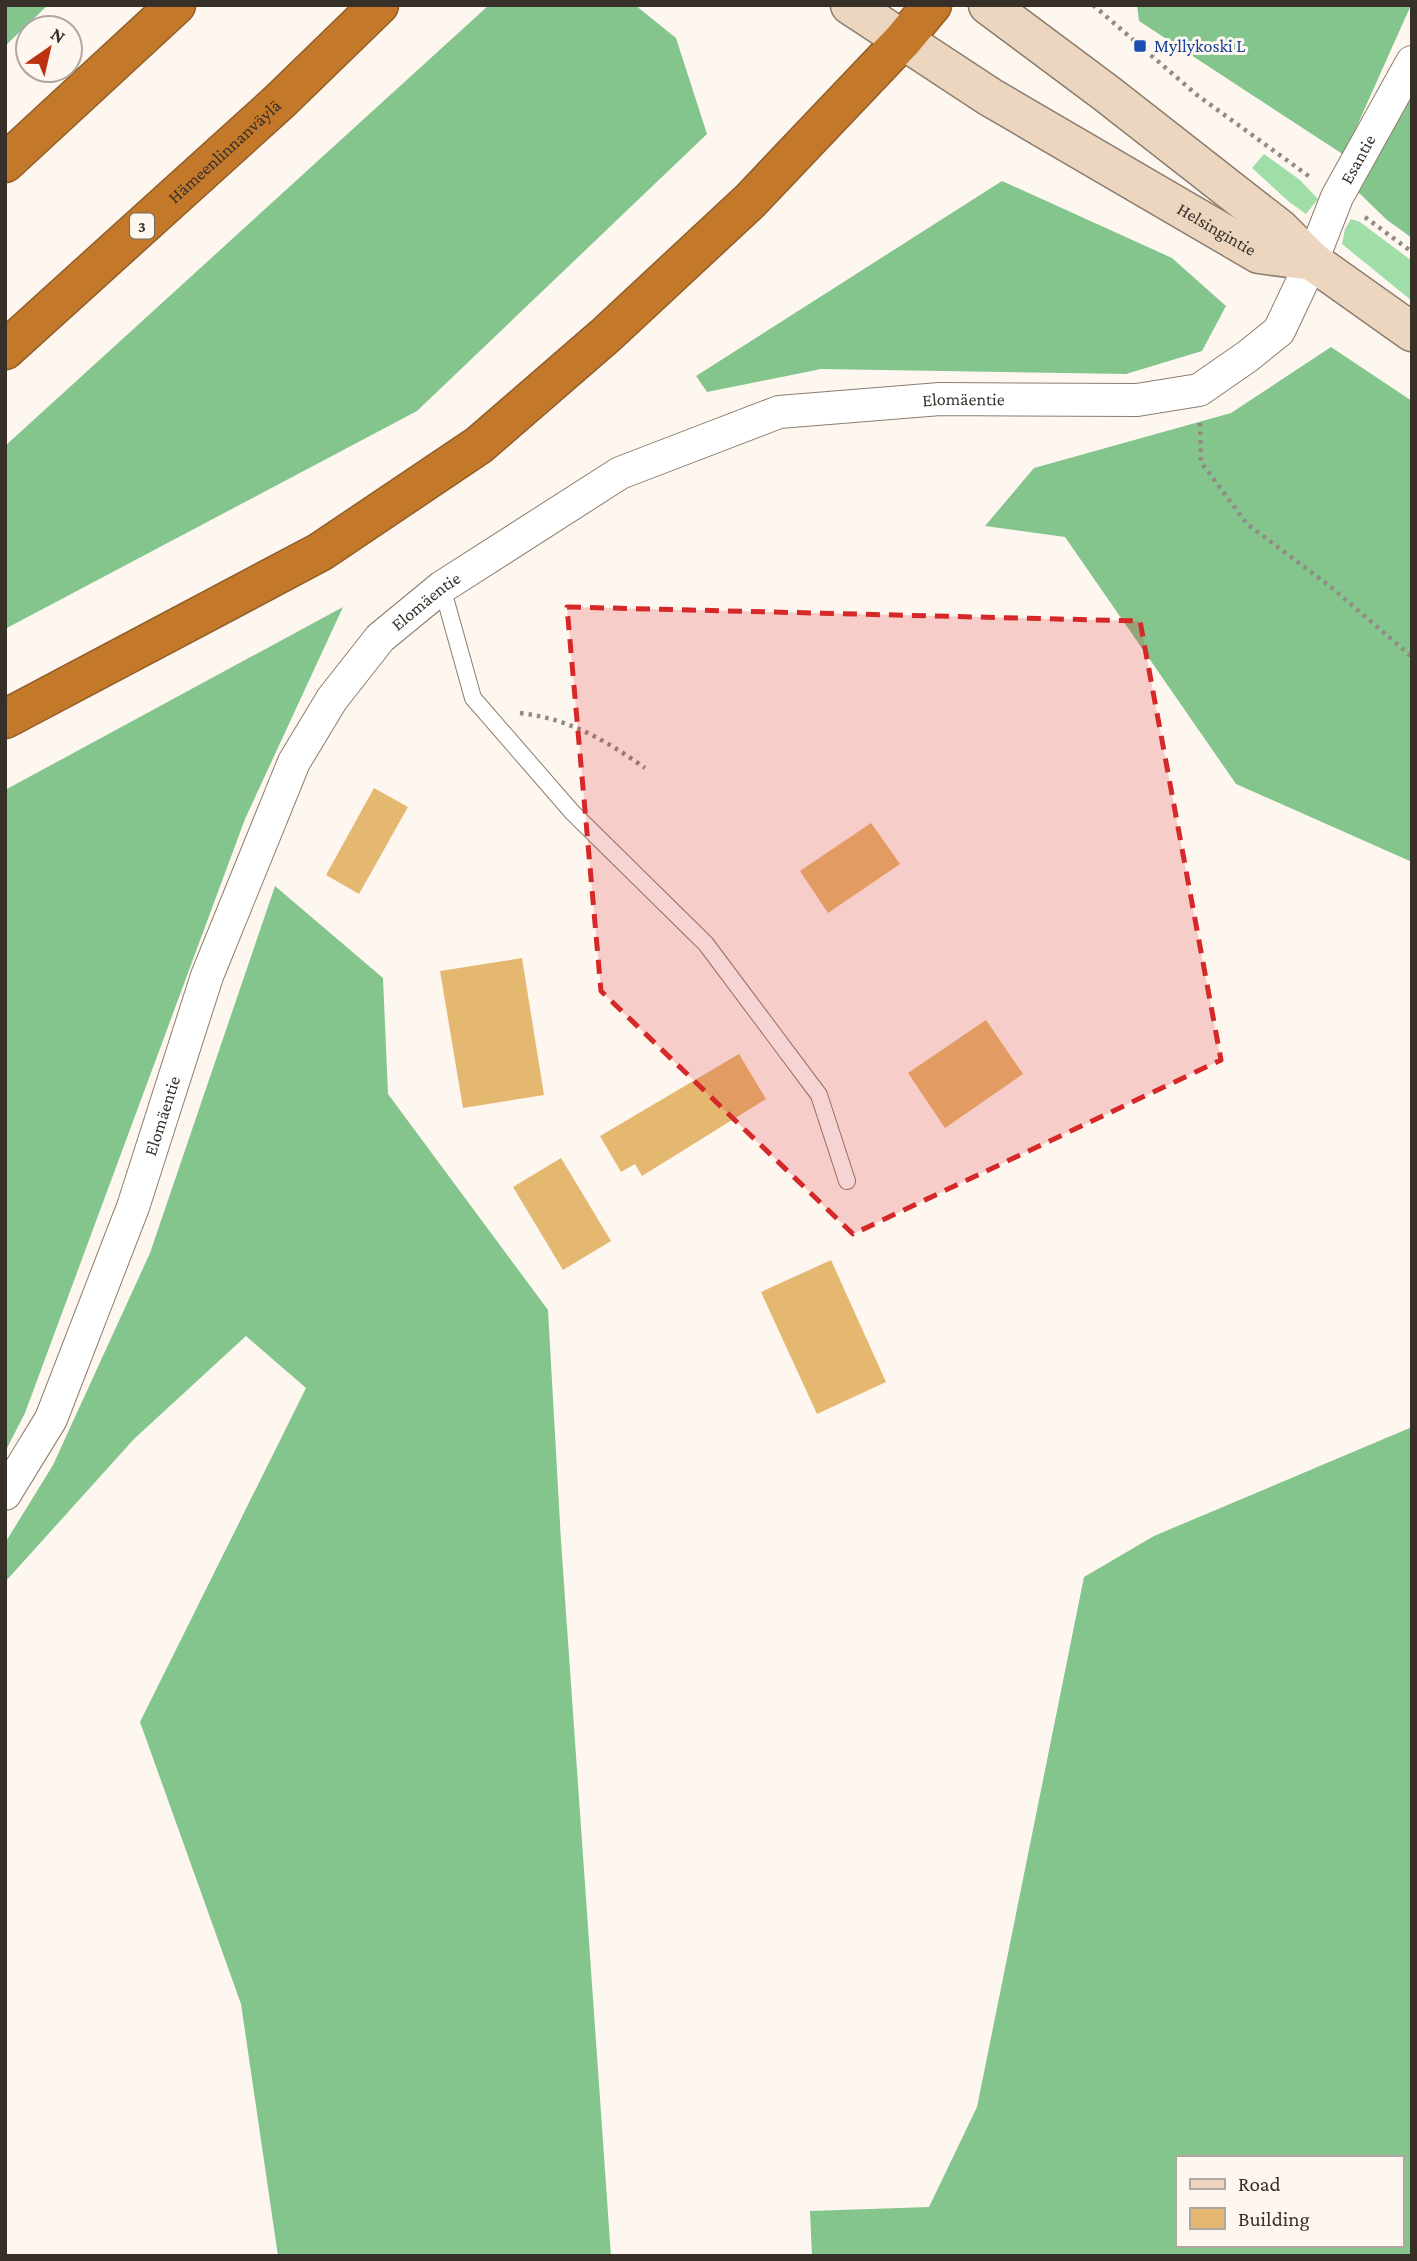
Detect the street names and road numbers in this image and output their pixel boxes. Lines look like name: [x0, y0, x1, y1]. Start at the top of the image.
street label: Hämeenlinnanväylä: [164, 95, 285, 207]
street label: Esantie: [1336, 131, 1380, 188]
street label: Helsingintie: [1174, 199, 1260, 260]
road number: 3: [130, 214, 154, 238]
street label: Elomäentie: [921, 389, 1005, 410]
street label: Elomäentie: [387, 568, 464, 634]
street label: Elomäentie: [140, 1073, 184, 1158]

